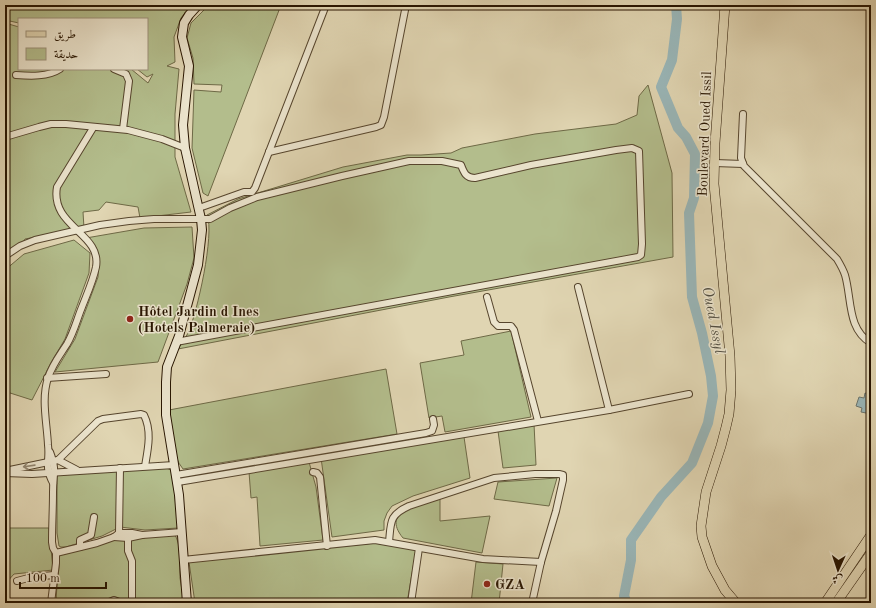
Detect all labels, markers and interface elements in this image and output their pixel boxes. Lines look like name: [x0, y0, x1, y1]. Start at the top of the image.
legend: [18, 18, 148, 70]
text: طريق: [54, 29, 76, 42]
text: حديقة: [54, 49, 78, 62]
street label: Boulevard Oued Issil: [696, 71, 714, 197]
water label: Oued Issyl: [699, 285, 727, 356]
place label: Hôtel Jardin d Ines (Hotels Palmeraie): [138, 305, 259, 335]
marker: Hôtel Jardin d Ines (Hotels Palmeraie): [125, 314, 135, 324]
one-way arrow: [23, 462, 36, 470]
north arrow: [818, 550, 858, 590]
scale bar: [20, 564, 106, 590]
text: 100 m: [26, 573, 60, 585]
text: ش: [832, 573, 843, 584]
place label: GZA: [495, 578, 525, 592]
marker: GZA: [482, 579, 492, 589]

